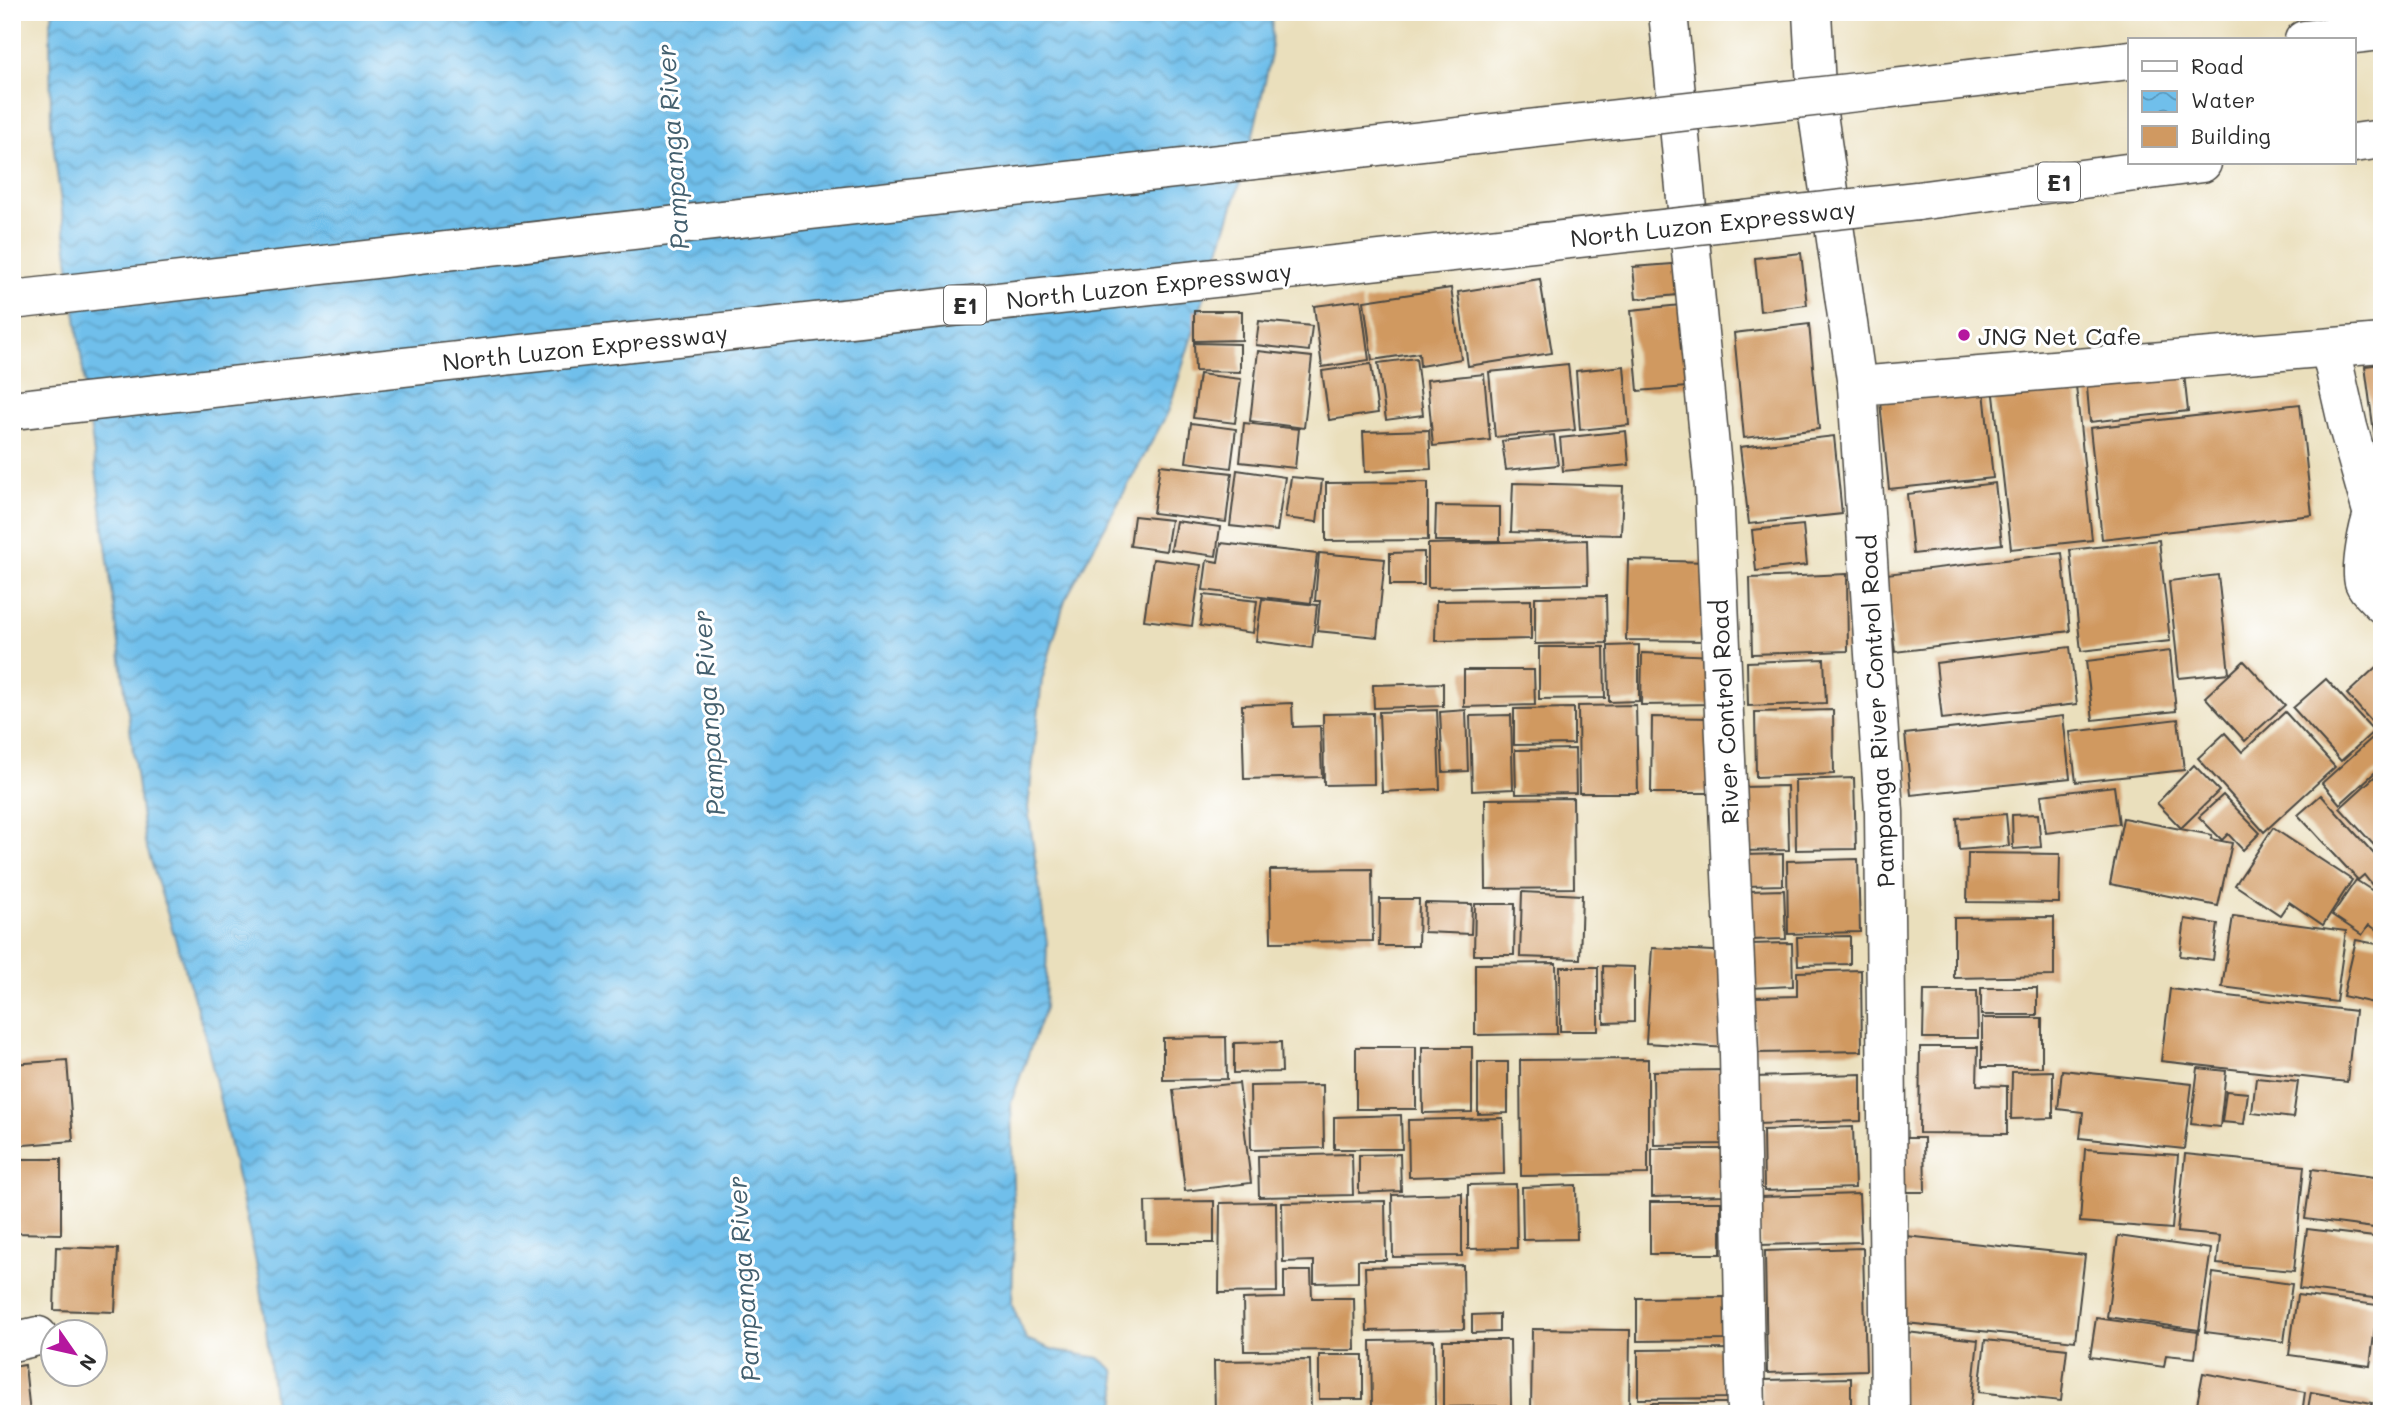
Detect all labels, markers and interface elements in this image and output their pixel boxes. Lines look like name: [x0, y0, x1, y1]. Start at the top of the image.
legend: [2128, 38, 2356, 164]
water label: Pampanga River: [648, 43, 696, 251]
text: Road: [2191, 52, 2243, 79]
text: Water: [2191, 86, 2255, 113]
text: Building: [2191, 122, 2271, 149]
road number: E1: [2038, 162, 2080, 202]
street label: North Luzon Expressway: [1569, 193, 1857, 253]
street label: North Luzon Expressway: [1005, 255, 1293, 315]
road number: E1: [944, 286, 986, 324]
street label: North Luzon Expressway: [441, 317, 729, 377]
place label: JNG Net Cafe: [1978, 320, 2141, 351]
marker: JNG Net Cafe: [1956, 327, 1972, 343]
street label: Pampanga River Control Road: [1851, 534, 1901, 888]
street label: River Control Road: [1703, 599, 1745, 825]
water label: Pampanga River: [684, 609, 732, 817]
water label: Pampanga River: [719, 1175, 767, 1383]
north arrow: [38, 1318, 108, 1388]
text: N: [74, 1350, 103, 1376]

